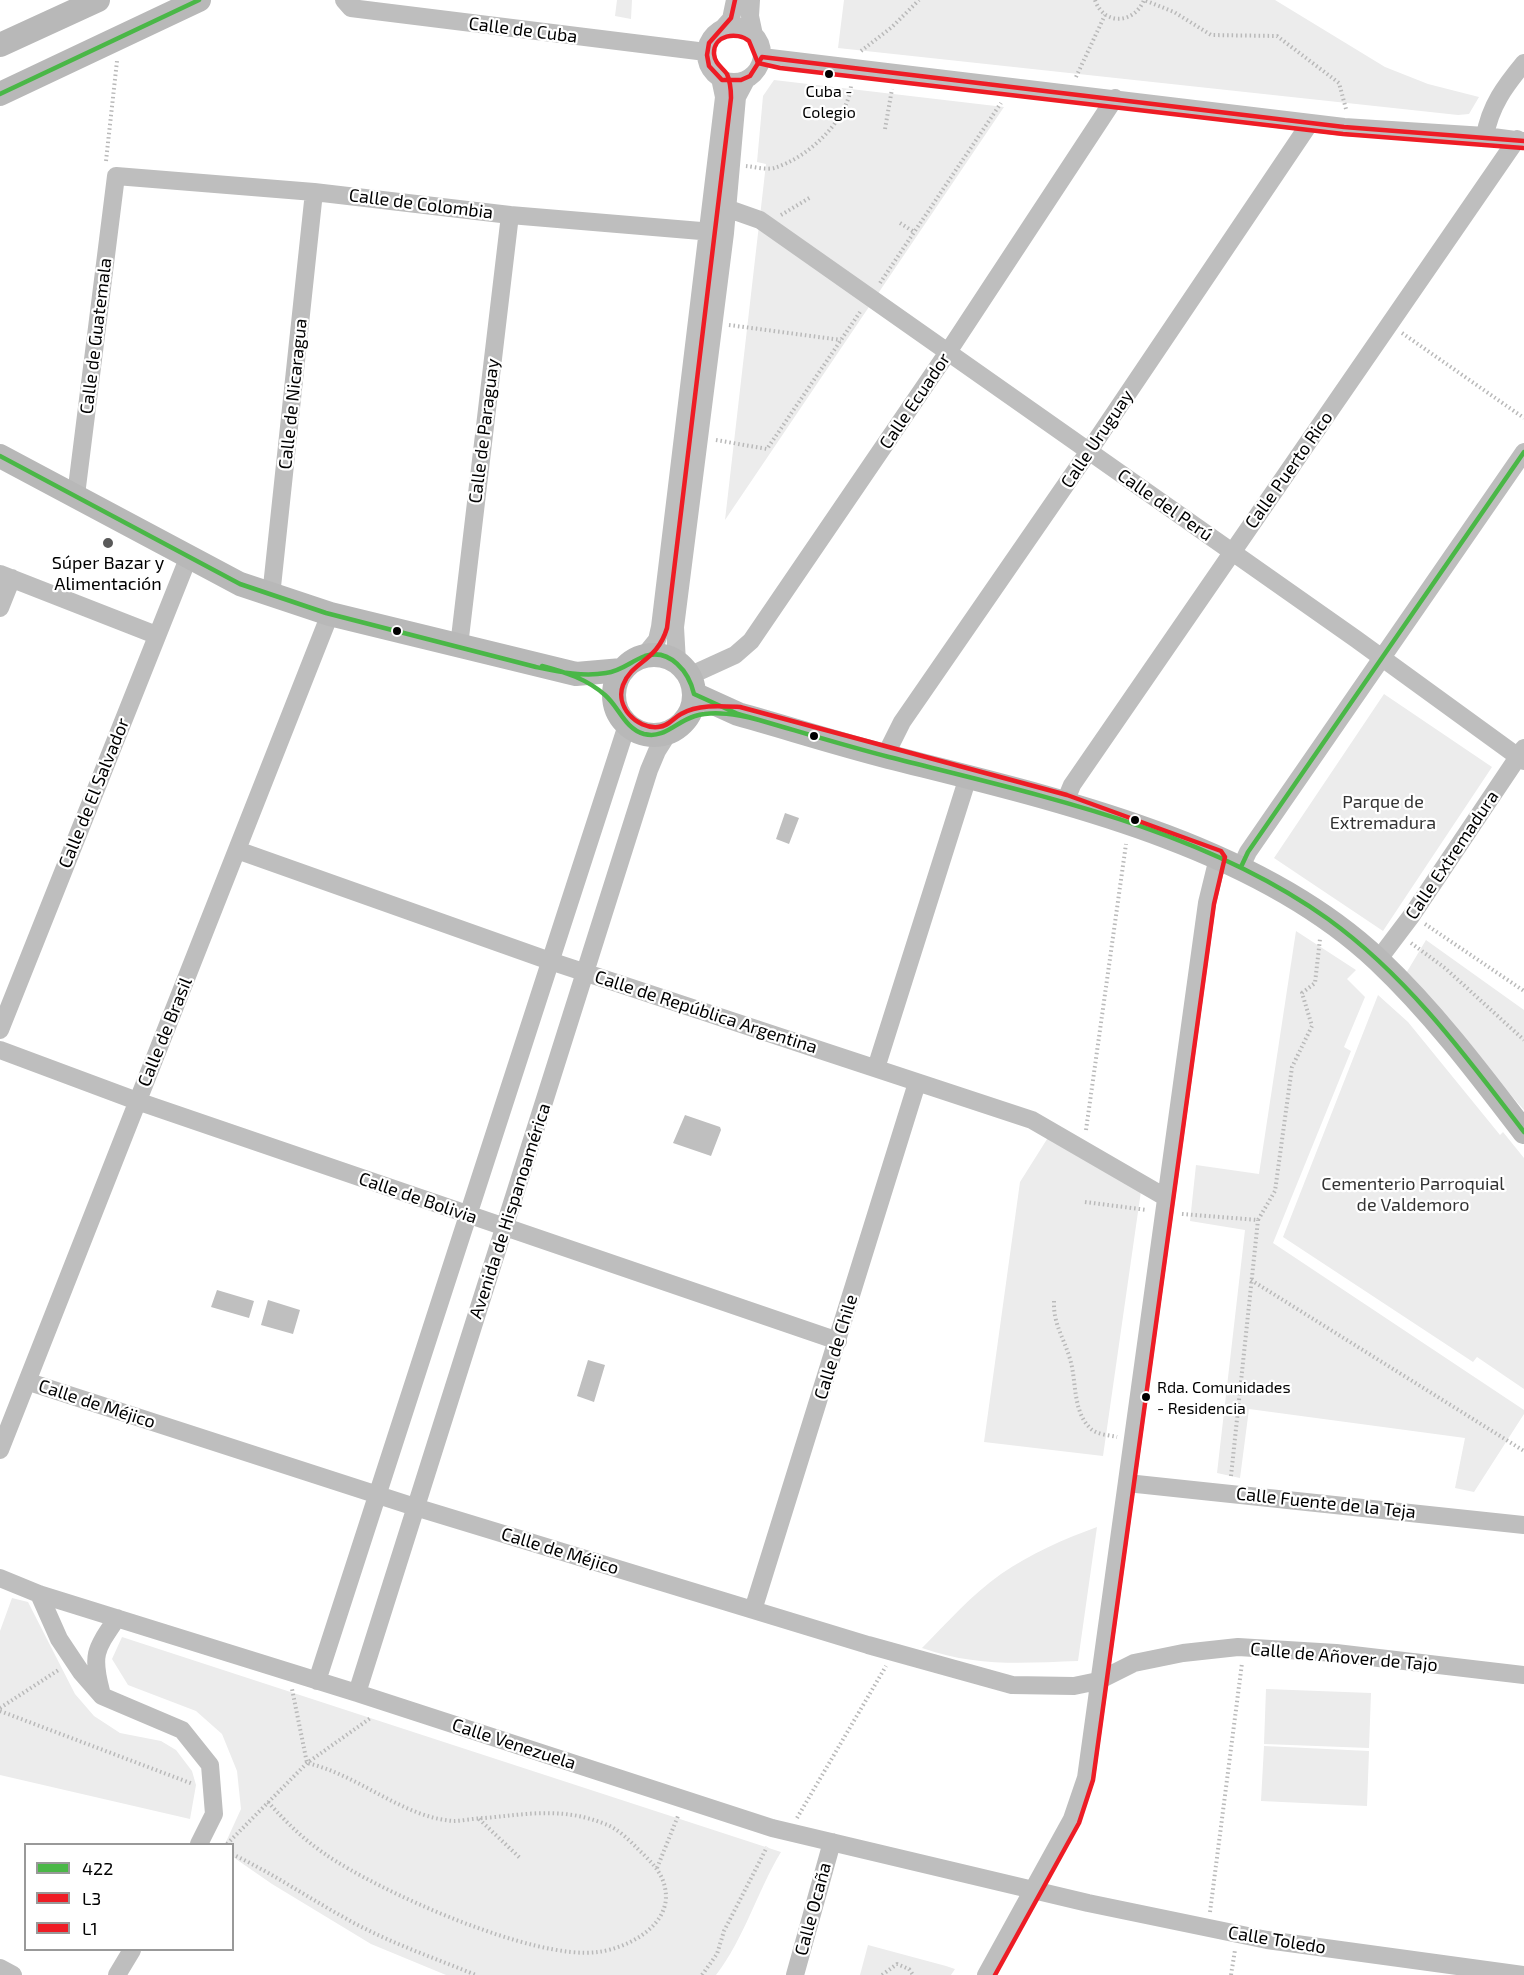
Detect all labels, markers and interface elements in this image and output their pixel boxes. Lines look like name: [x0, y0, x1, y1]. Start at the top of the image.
street label: Calle de Cuba: [468, 13, 578, 47]
marker: Cuba - Colegio: [823, 68, 835, 80]
place label: Cuba - Colegio: [802, 82, 856, 120]
street label: Calle de Colombia: [348, 184, 494, 224]
street label: Calle de Guatemala: [76, 257, 116, 415]
street label: Calle de Nicaragua: [274, 317, 312, 471]
street label: Calle Ecuador: [875, 349, 955, 453]
street label: Calle de Paraguay: [464, 357, 504, 505]
street label: Calle Uruguay: [1056, 386, 1138, 492]
street label: Calle Puerto Rico: [1241, 407, 1337, 533]
street label: Calle del Perú: [1113, 464, 1217, 546]
marker: Súper Bazar y Alimentación: [101, 536, 115, 550]
place label: Súper Bazar y Alimentación: [52, 552, 164, 594]
unlabelled marker: [391, 625, 403, 637]
street label: Calle de El Salvador: [54, 715, 134, 871]
unlabelled marker: [808, 730, 820, 742]
street label: Calle Extremadura: [1401, 786, 1503, 924]
park label: Parque de Extremadura: [1330, 791, 1436, 834]
unlabelled marker: [1129, 814, 1141, 826]
street label: Calle de República Argentina: [592, 966, 820, 1058]
street label: Calle de Brasil: [133, 974, 197, 1090]
street label: Avenida de Hispanoamérica: [465, 1100, 555, 1322]
street label: Calle de Bolivia: [356, 1168, 480, 1228]
park label: Cementerio Parroquial de Valdemoro: [1321, 1173, 1505, 1216]
street label: Calle de Chile: [810, 1292, 862, 1402]
street label: Calle de Méjico: [36, 1375, 158, 1433]
place label: Rda. Comunidades - Residencia: [1157, 1378, 1291, 1416]
marker: Rda. Comunidades - Residencia: [1140, 1391, 1152, 1403]
street label: Calle Fuente de la Teja: [1235, 1483, 1417, 1523]
street label: Calle de Méjico: [499, 1523, 621, 1579]
street label: Calle de Añover de Tajo: [1249, 1638, 1439, 1676]
street label: Calle Venezuela: [449, 1714, 579, 1774]
legend: [24, 1843, 234, 1951]
text: 422: [82, 1857, 113, 1879]
street label: Calle Ocaña: [790, 1860, 836, 1958]
text: L3: [82, 1887, 101, 1909]
text: L1: [82, 1917, 98, 1939]
street label: Calle Toledo: [1227, 1922, 1327, 1958]

